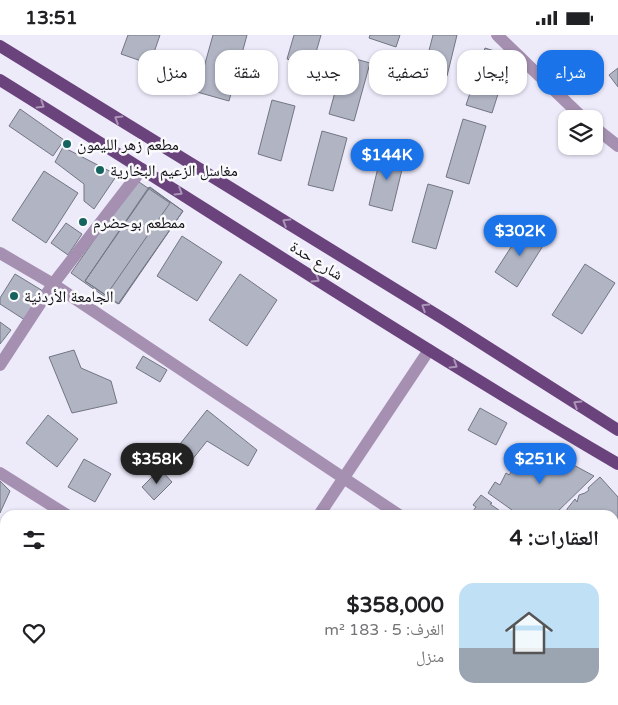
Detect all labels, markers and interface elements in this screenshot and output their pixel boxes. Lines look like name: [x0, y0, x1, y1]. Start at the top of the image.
text: 13:51: [25, 7, 78, 29]
chip: منزل: [138, 50, 205, 95]
chip: شقة: [215, 50, 278, 95]
chip: جديد: [288, 50, 359, 95]
chip: تصفية: [369, 50, 447, 95]
chip: إيجار: [457, 50, 527, 95]
chip: شراء: [537, 50, 604, 95]
one-way arrow: [36, 99, 45, 109]
map controls: [558, 110, 603, 155]
button: layers: [558, 110, 603, 155]
one-way arrow: [115, 115, 124, 125]
place label: مطعم زهر الليمون: [77, 135, 179, 155]
marker: مطعم زهر الليمون: [61, 138, 73, 150]
pin: $144K: [352, 139, 422, 181]
text: $144K: [362, 145, 412, 165]
place label: مغاسل الزعيم البخارية: [110, 161, 238, 181]
marker: مغاسل الزعيم البخارية: [94, 164, 106, 176]
one-way arrow: [174, 185, 183, 195]
place label: ممطعم بوحضرم: [93, 213, 185, 233]
pin: $302K: [485, 215, 555, 257]
marker: ممطعم بوحضرم: [77, 216, 89, 228]
one-way arrow: [283, 219, 292, 228]
text: $302K: [495, 221, 545, 241]
street label: شارع حدة: [286, 237, 347, 285]
one-way arrow: [311, 272, 320, 282]
place label: الجامعة الأردنية: [24, 287, 114, 307]
marker: الجامعة الأردنية: [8, 290, 20, 302]
one-way arrow: [421, 304, 430, 314]
one-way arrow: [448, 359, 457, 369]
one-way arrow: [573, 401, 582, 410]
pin: $358K: [122, 443, 192, 485]
pin: $251K: [505, 443, 575, 485]
text: $358K: [132, 449, 182, 469]
text: $251K: [515, 449, 565, 469]
icon: filters: [20, 526, 48, 554]
text: العقارات: 4: [509, 526, 599, 551]
text: $358,000: [346, 593, 444, 618]
icon: home: [499, 603, 559, 663]
icon: heart: [20, 619, 48, 647]
text: الغرف: 5 · 183 m²: [324, 620, 444, 640]
text: منزل: [416, 647, 444, 667]

